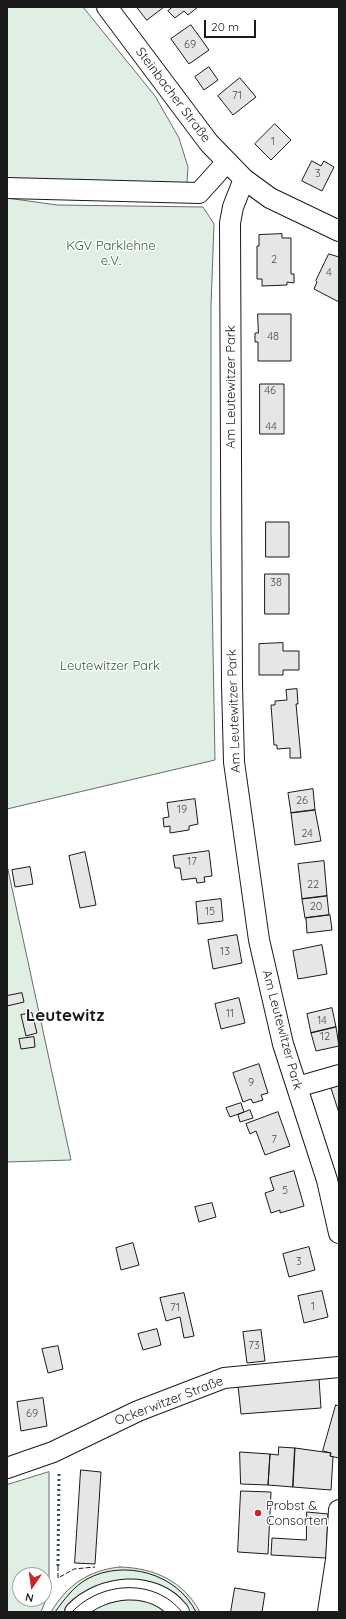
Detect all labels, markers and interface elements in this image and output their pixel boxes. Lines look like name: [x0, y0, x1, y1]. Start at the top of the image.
scale bar: [206, 12, 258, 38]
text: 20 m: [211, 19, 239, 34]
house number: 69: [184, 38, 196, 52]
street label: Steinbacher Straße: [132, 44, 214, 146]
house number: 71: [232, 89, 242, 103]
house number: 1: [271, 135, 275, 149]
house number: 3: [315, 167, 321, 181]
park label: KGV Parklehne e.V.: [66, 238, 156, 269]
house number: 2: [271, 253, 277, 267]
house number: 4: [326, 266, 332, 280]
street label: Am Leutewitzer Park: [223, 325, 239, 449]
house number: 48: [267, 330, 279, 344]
house number: 46: [264, 384, 276, 398]
house number: 44: [265, 420, 277, 434]
house number: 38: [270, 576, 282, 590]
street label: Am Leutewitzer Park: [224, 649, 244, 773]
park label: Leutewitzer Park: [60, 658, 160, 674]
house number: 26: [296, 794, 308, 808]
house number: 19: [177, 803, 187, 817]
house number: 24: [301, 827, 313, 841]
house number: 17: [187, 855, 197, 869]
house number: 22: [307, 878, 319, 892]
house number: 20: [310, 900, 322, 914]
house number: 15: [205, 905, 215, 919]
house number: 13: [220, 945, 230, 959]
street label: Am Leutewitzer Park: [258, 968, 306, 1092]
district label: Leutewitz: [26, 1006, 104, 1026]
house number: 11: [226, 1007, 234, 1021]
house number: 14: [317, 1014, 327, 1028]
house number: 12: [320, 1030, 330, 1044]
house number: 9: [248, 1076, 254, 1090]
house number: 7: [271, 1133, 277, 1147]
house number: 5: [282, 1184, 288, 1198]
house number: 3: [296, 1255, 302, 1269]
house number: 1: [311, 1300, 315, 1314]
house number: 71: [170, 1301, 180, 1315]
house number: 73: [248, 1339, 260, 1353]
street label: Ockerwitzer Straße: [112, 1373, 226, 1429]
house number: 69: [26, 1407, 38, 1421]
place label: Probst & Consorten: [266, 1498, 328, 1529]
marker: Probst & Consorten: [253, 1508, 263, 1518]
north arrow: [12, 1567, 52, 1607]
text: N: [24, 1590, 35, 1605]

